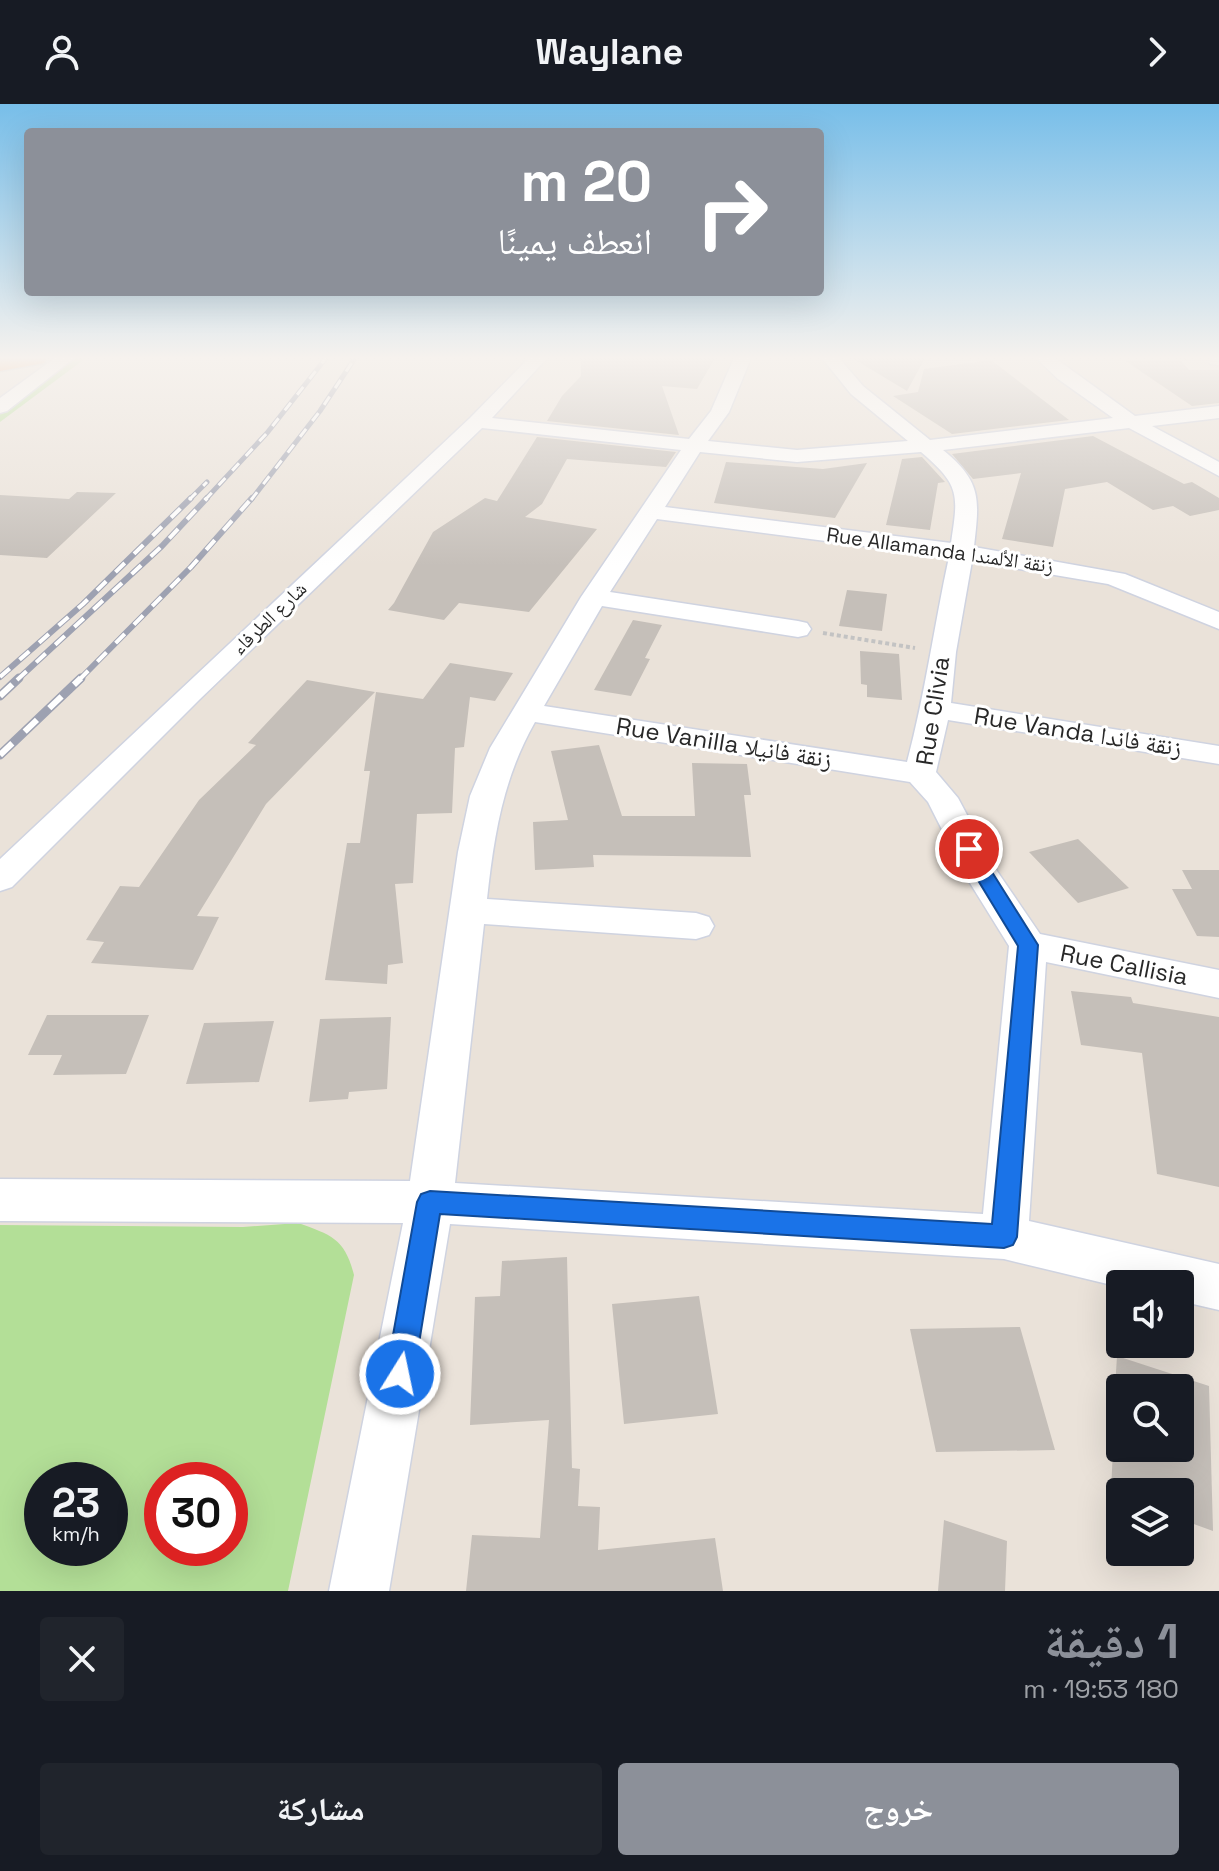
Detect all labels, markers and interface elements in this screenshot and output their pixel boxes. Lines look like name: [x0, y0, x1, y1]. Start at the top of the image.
text: Waylane: [536, 29, 683, 75]
icon: person: [40, 30, 84, 74]
icon: forward: [1135, 30, 1179, 74]
text: 20 m: [520, 146, 652, 217]
icon: right: [680, 160, 784, 264]
text: انعطف يمينًا: [498, 219, 652, 265]
street label: Rue Allamanda زنقة الألمندا: [825, 521, 1055, 579]
street label: شارع الطرفاء: [226, 576, 312, 660]
street label: Rue Clivia: [909, 654, 956, 768]
street label: Rue Vanda زنقة فاندا: [972, 700, 1184, 763]
street label: Rue Vanilla زنقة فانيلا: [614, 710, 834, 775]
pin: [935, 815, 1003, 883]
icon: arrive: [947, 827, 991, 871]
street label: Rue Callisia: [1058, 937, 1191, 992]
map controls: [1106, 1270, 1194, 1566]
button: sound: [1106, 1270, 1194, 1358]
position arrow: [358, 1332, 442, 1416]
button: search: [1106, 1374, 1194, 1462]
speed limit sign: 30: [144, 1462, 248, 1566]
text: 23: [52, 1478, 100, 1529]
button: layers: [1106, 1478, 1194, 1566]
text: km/h: [52, 1521, 100, 1547]
text: 1 دقيقة: [1044, 1611, 1179, 1672]
button: close: [40, 1617, 124, 1701]
text: 180 m · 19:53: [1023, 1672, 1179, 1706]
button: مشاركة: [40, 1763, 602, 1855]
button: خروج: [618, 1763, 1179, 1855]

